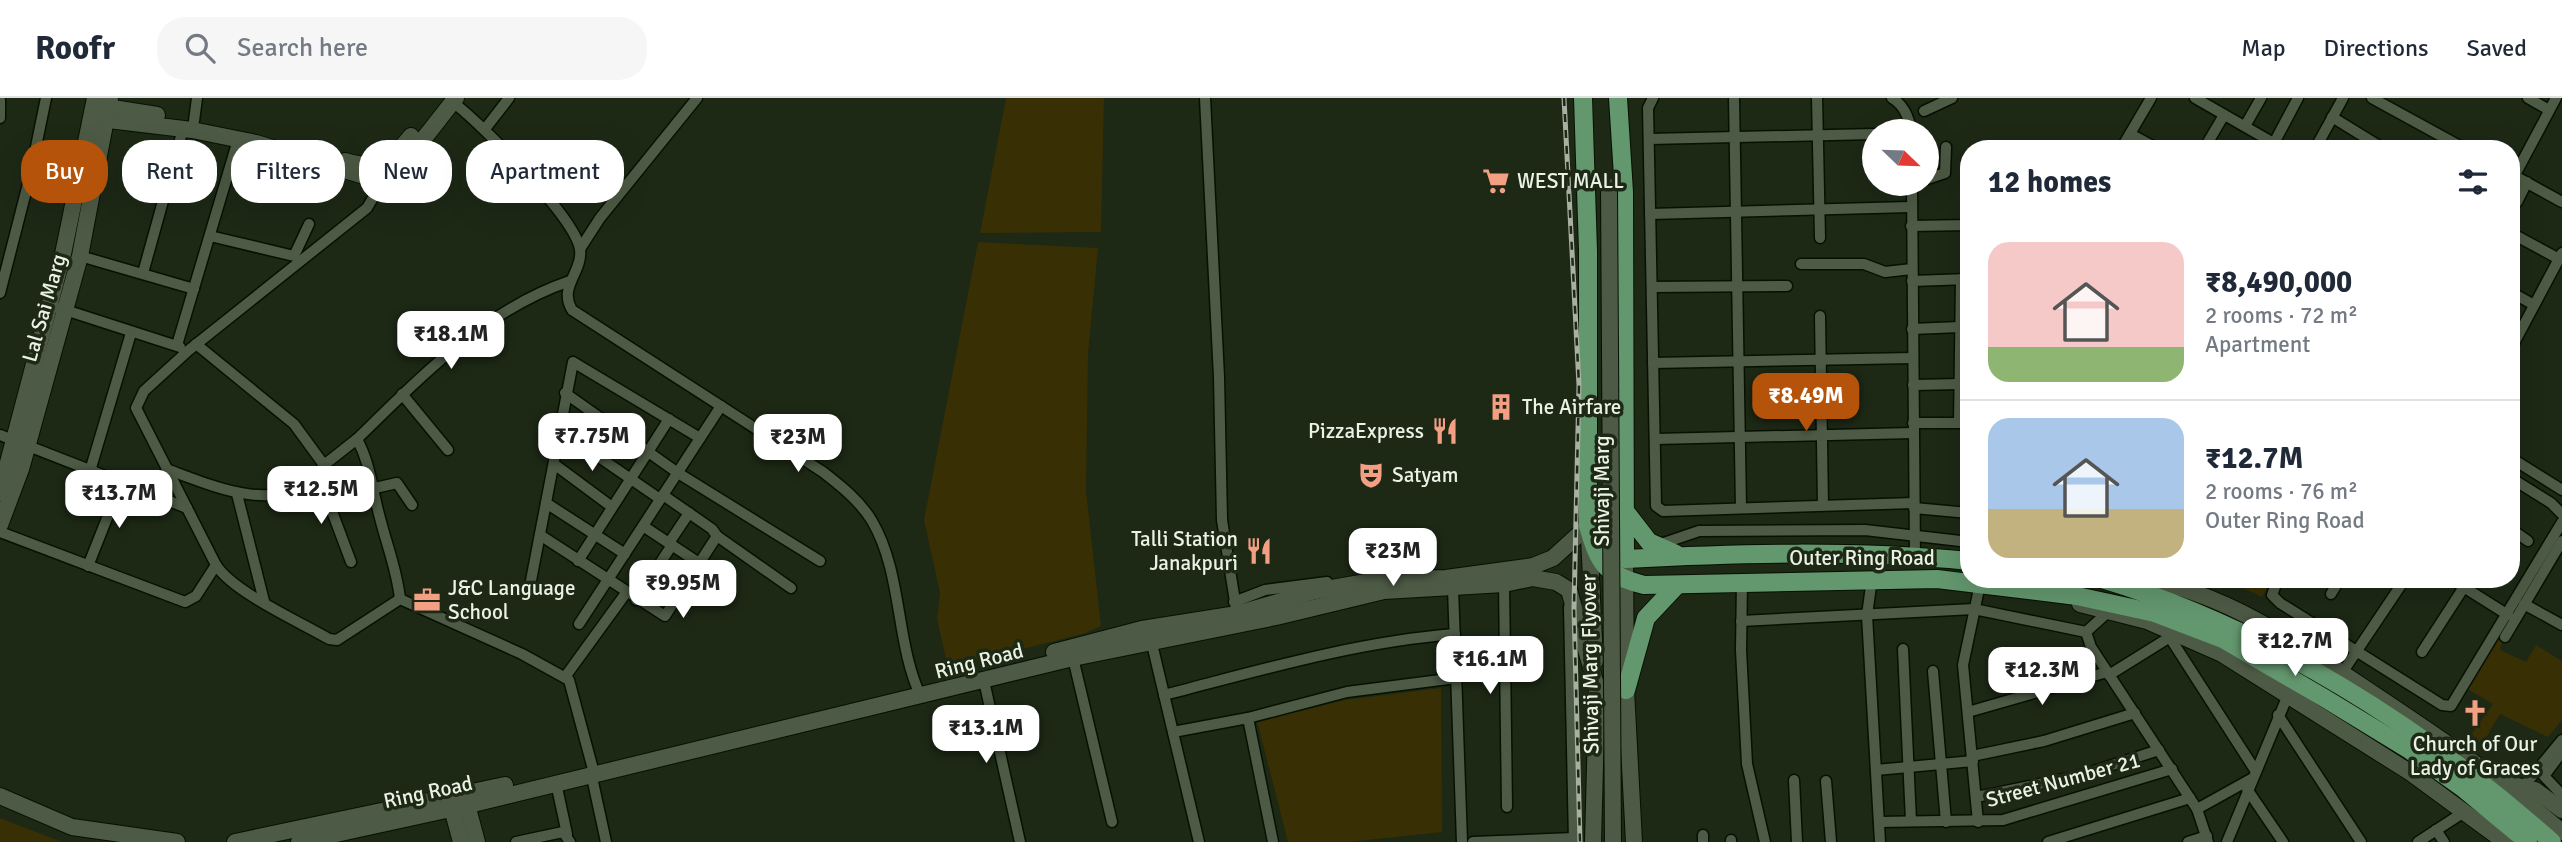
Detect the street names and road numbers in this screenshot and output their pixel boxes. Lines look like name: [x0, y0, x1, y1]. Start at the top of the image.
street label: Lal Sai Marg: [16, 251, 72, 365]
street label: Shivaji Marg: [1589, 435, 1615, 547]
street label: Outer Ring Road: [1789, 545, 1935, 571]
street label: Shivaji Marg Flyover: [1575, 573, 1605, 754]
street label: Ring Road: [932, 637, 1026, 685]
street label: Street Number 21: [1983, 747, 2143, 813]
street label: Ring Road: [381, 770, 475, 814]

